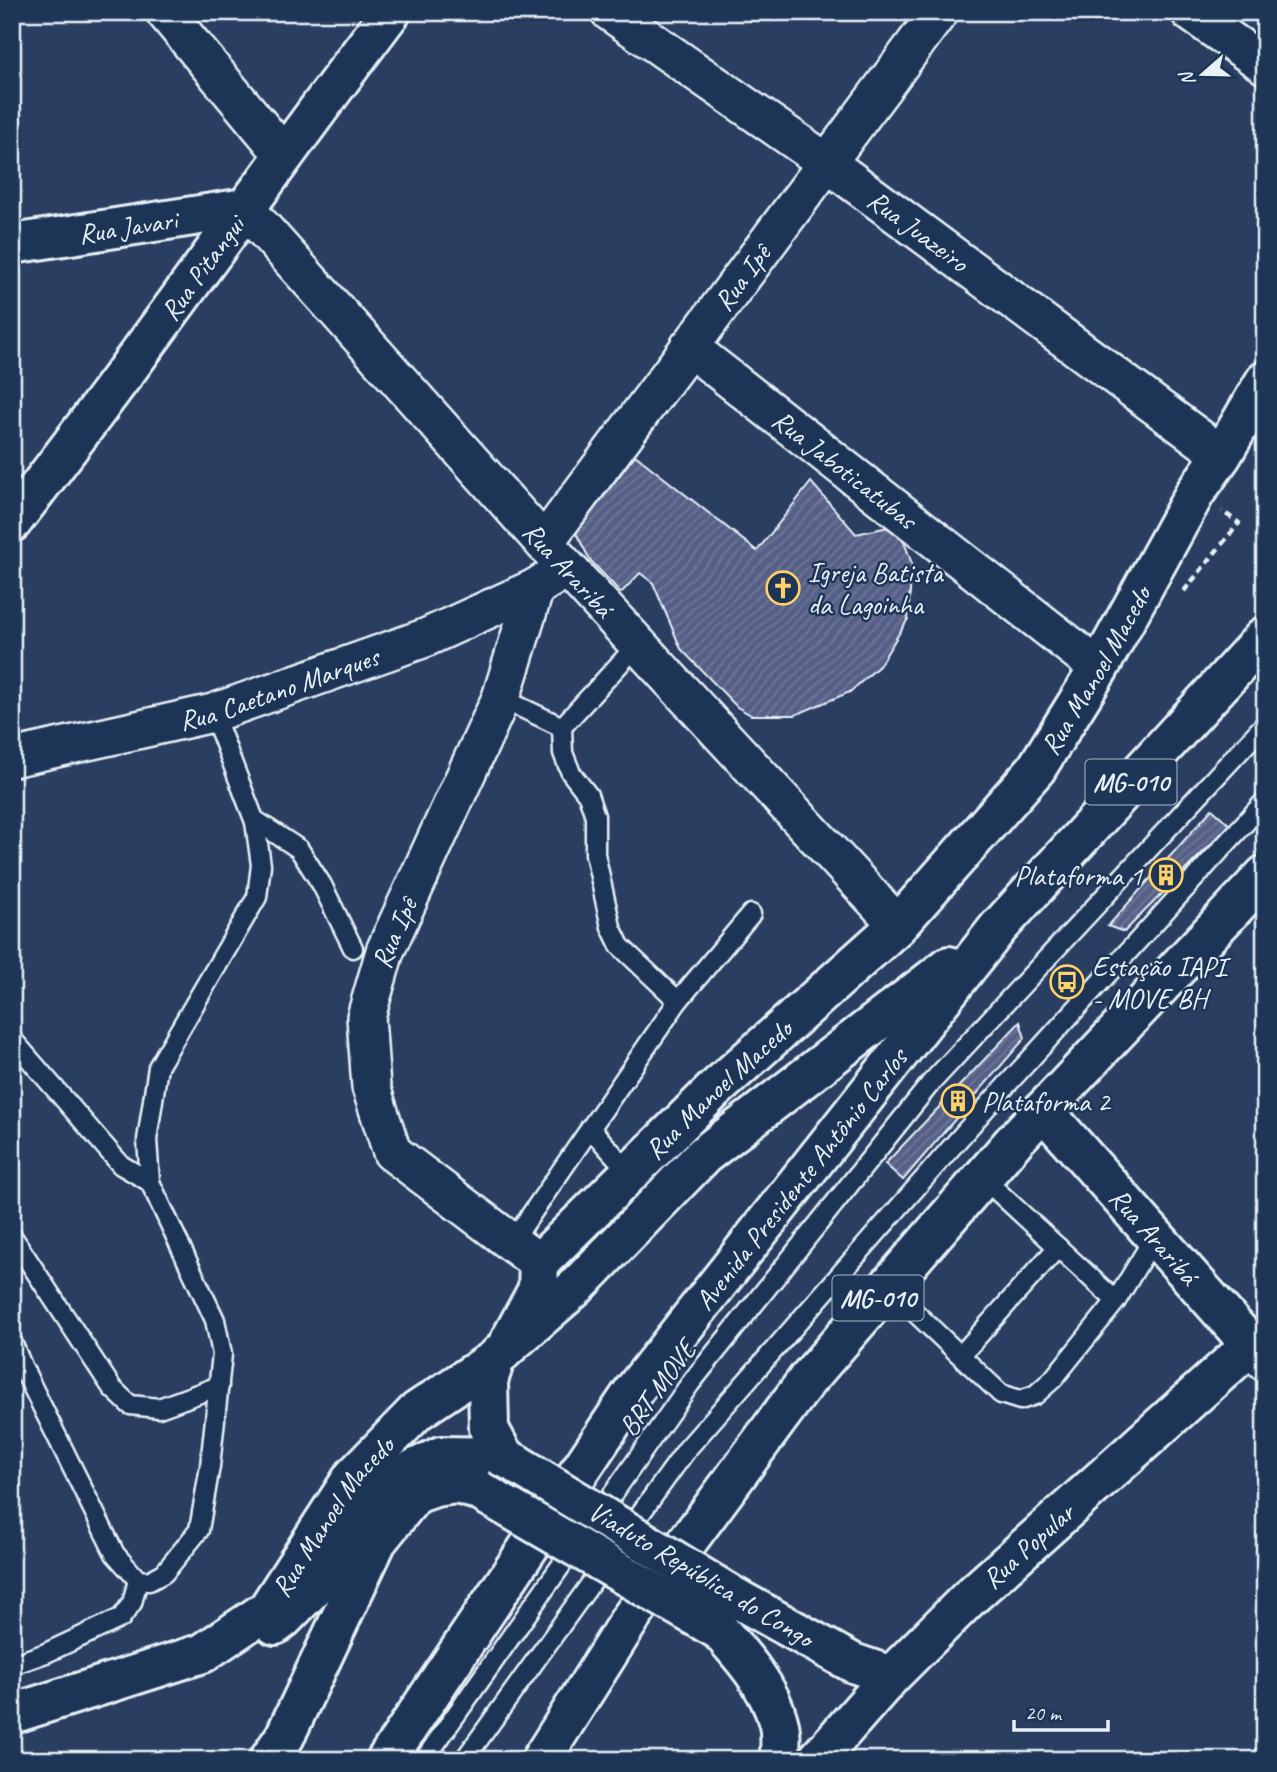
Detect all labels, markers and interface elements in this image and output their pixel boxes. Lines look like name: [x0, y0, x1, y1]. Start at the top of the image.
north arrow: [1168, 38, 1238, 108]
text: N: [1174, 67, 1201, 89]
street label: Rua Juazeiro: [861, 182, 978, 281]
street label: Rua Javari: [76, 201, 183, 251]
street label: Rua Pitangui: [152, 206, 254, 327]
street label: Rua Ipê: [705, 235, 779, 317]
street label: Rua Jaboticatubas: [766, 402, 926, 538]
street label: Rua Araribá: [516, 514, 623, 626]
place label: Igreja Batista da Lagoinha: [808, 555, 944, 622]
church icon: Igreja Batista da Lagoinha: [764, 569, 802, 607]
street label: Rua Manoel Macedo: [1032, 577, 1160, 761]
street label: Rua Caetano Marques: [176, 638, 385, 738]
road number: MG-010: [1086, 760, 1176, 804]
building icon: Plataforma 1: [1147, 856, 1185, 894]
place label: Plataforma 1: [1014, 858, 1143, 893]
street label: Rua Ipê: [363, 890, 426, 972]
place label: Estação IAPI - MOVE BH: [1092, 949, 1232, 1016]
bus stop icon: Estação IAPI - MOVE BH: [1048, 963, 1086, 1001]
street label: Rua Manoel Macedo: [637, 1009, 801, 1167]
street label: Avenida Presidente Antônio Carlos: [686, 1039, 916, 1317]
building icon: Plataforma 2: [939, 1082, 977, 1120]
place label: Plataforma 2: [982, 1084, 1112, 1119]
street label: Rua Araribá: [1102, 1180, 1208, 1294]
road number: MG-010: [832, 1275, 924, 1320]
street label: BRT MOVE: [611, 1330, 706, 1443]
street label: Rua Manoel Macedo: [263, 1426, 403, 1603]
street label: Viaduto República do Congo: [582, 1493, 822, 1657]
street label: Rua Popular: [974, 1494, 1082, 1596]
scale bar: [1014, 1688, 1109, 1732]
text: 20 m: [1025, 1700, 1063, 1726]

